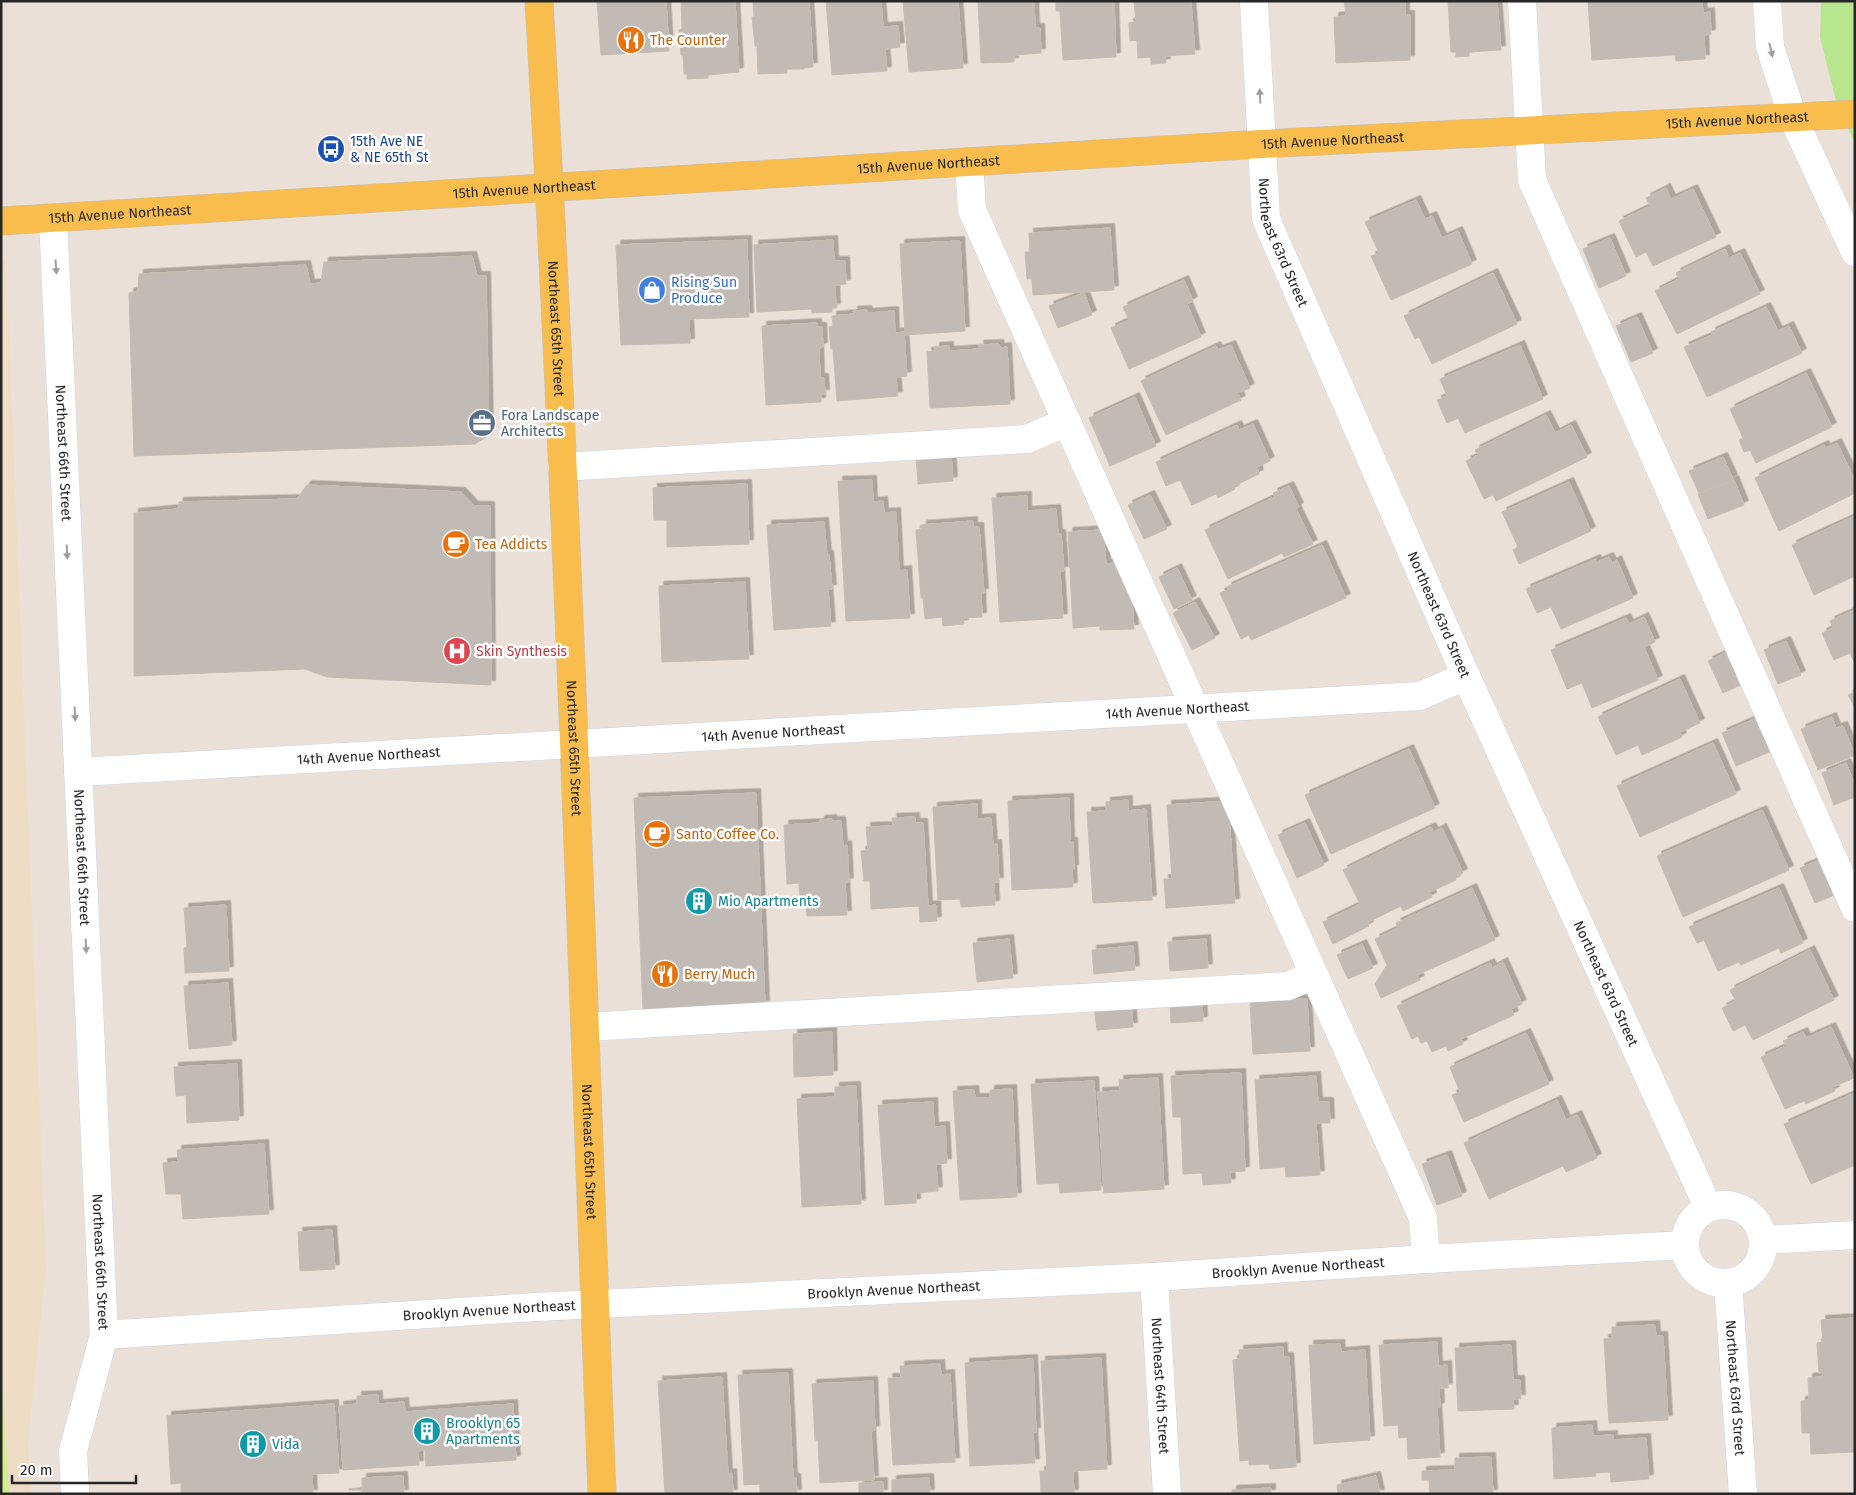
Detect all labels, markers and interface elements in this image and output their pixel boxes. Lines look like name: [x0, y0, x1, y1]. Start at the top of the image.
restaurant icon: The Counter: [616, 25, 646, 55]
place label: The Counter: [650, 32, 727, 49]
one-way arrow: [1767, 42, 1775, 57]
one-way arrow: [1255, 88, 1263, 104]
street label: 15th Avenue Northeast: [1665, 108, 1810, 133]
street label: 15th Avenue Northeast: [1261, 129, 1405, 153]
place label: 15th Ave NE & NE 65th St: [350, 133, 430, 166]
bus stop icon: 15th Ave NE & NE 65th St: [316, 134, 346, 164]
street label: 15th Avenue Northeast: [856, 152, 1001, 178]
street label: 15th Avenue Northeast: [452, 177, 597, 202]
street label: Northeast 63rd Street: [1255, 177, 1312, 310]
street label: 15th Avenue Northeast: [48, 201, 193, 227]
one-way arrow: [52, 259, 60, 275]
street label: Northeast 65th Street: [544, 260, 567, 398]
place label: Rising Sun Produce: [671, 274, 737, 307]
shop icon: Rising Sun Produce: [637, 275, 667, 305]
street label: Northeast 66th Street: [52, 384, 75, 522]
place label: Fora Landscape Architects: [501, 407, 599, 440]
office icon: Fora Landscape Architects: [467, 408, 497, 438]
cafe icon: Tea Addicts: [441, 529, 471, 559]
place label: Tea Addicts: [475, 536, 548, 553]
one-way arrow: [63, 544, 71, 560]
street label: Northeast 63rd Street: [1404, 549, 1474, 681]
hospital icon: Skin Synthesis: [442, 636, 472, 666]
place label: Skin Synthesis: [476, 643, 568, 660]
street label: Northeast 65th Street: [563, 680, 585, 817]
street label: 14th Avenue Northeast: [1105, 698, 1250, 723]
one-way arrow: [71, 706, 79, 722]
street label: 14th Avenue Northeast: [701, 721, 846, 746]
street label: 14th Avenue Northeast: [296, 743, 442, 769]
street label: Northeast 66th Street: [70, 789, 93, 927]
cafe icon: Santo Coffee Co.: [642, 819, 672, 849]
place label: Santo Coffee Co.: [676, 826, 779, 843]
building icon: Mio Apartments: [684, 886, 714, 916]
place label: Mio Apartments: [718, 893, 819, 910]
street label: Northeast 63rd Street: [1570, 918, 1642, 1050]
one-way arrow: [82, 938, 90, 954]
restaurant icon: Berry Much: [650, 959, 680, 989]
place label: Berry Much: [684, 966, 755, 983]
street label: Northeast 65th Street: [578, 1084, 600, 1221]
street label: Northeast 66th Street: [89, 1193, 112, 1332]
street label: Brooklyn Avenue Northeast: [1211, 1254, 1386, 1282]
street label: Brooklyn Avenue Northeast: [807, 1277, 982, 1303]
street label: Brooklyn Avenue Northeast: [402, 1297, 577, 1325]
street label: Northeast 64th Street: [1147, 1317, 1173, 1456]
street label: Northeast 63rd Street: [1722, 1319, 1748, 1457]
place label: Brooklyn 65 Apartments: [446, 1415, 520, 1448]
building icon: Brooklyn 65 Apartments: [412, 1416, 442, 1446]
building icon: Vida: [238, 1429, 268, 1459]
place label: Vida: [272, 1436, 300, 1453]
scale bar: [12, 1452, 136, 1484]
text: 20 m: [20, 1461, 53, 1479]

